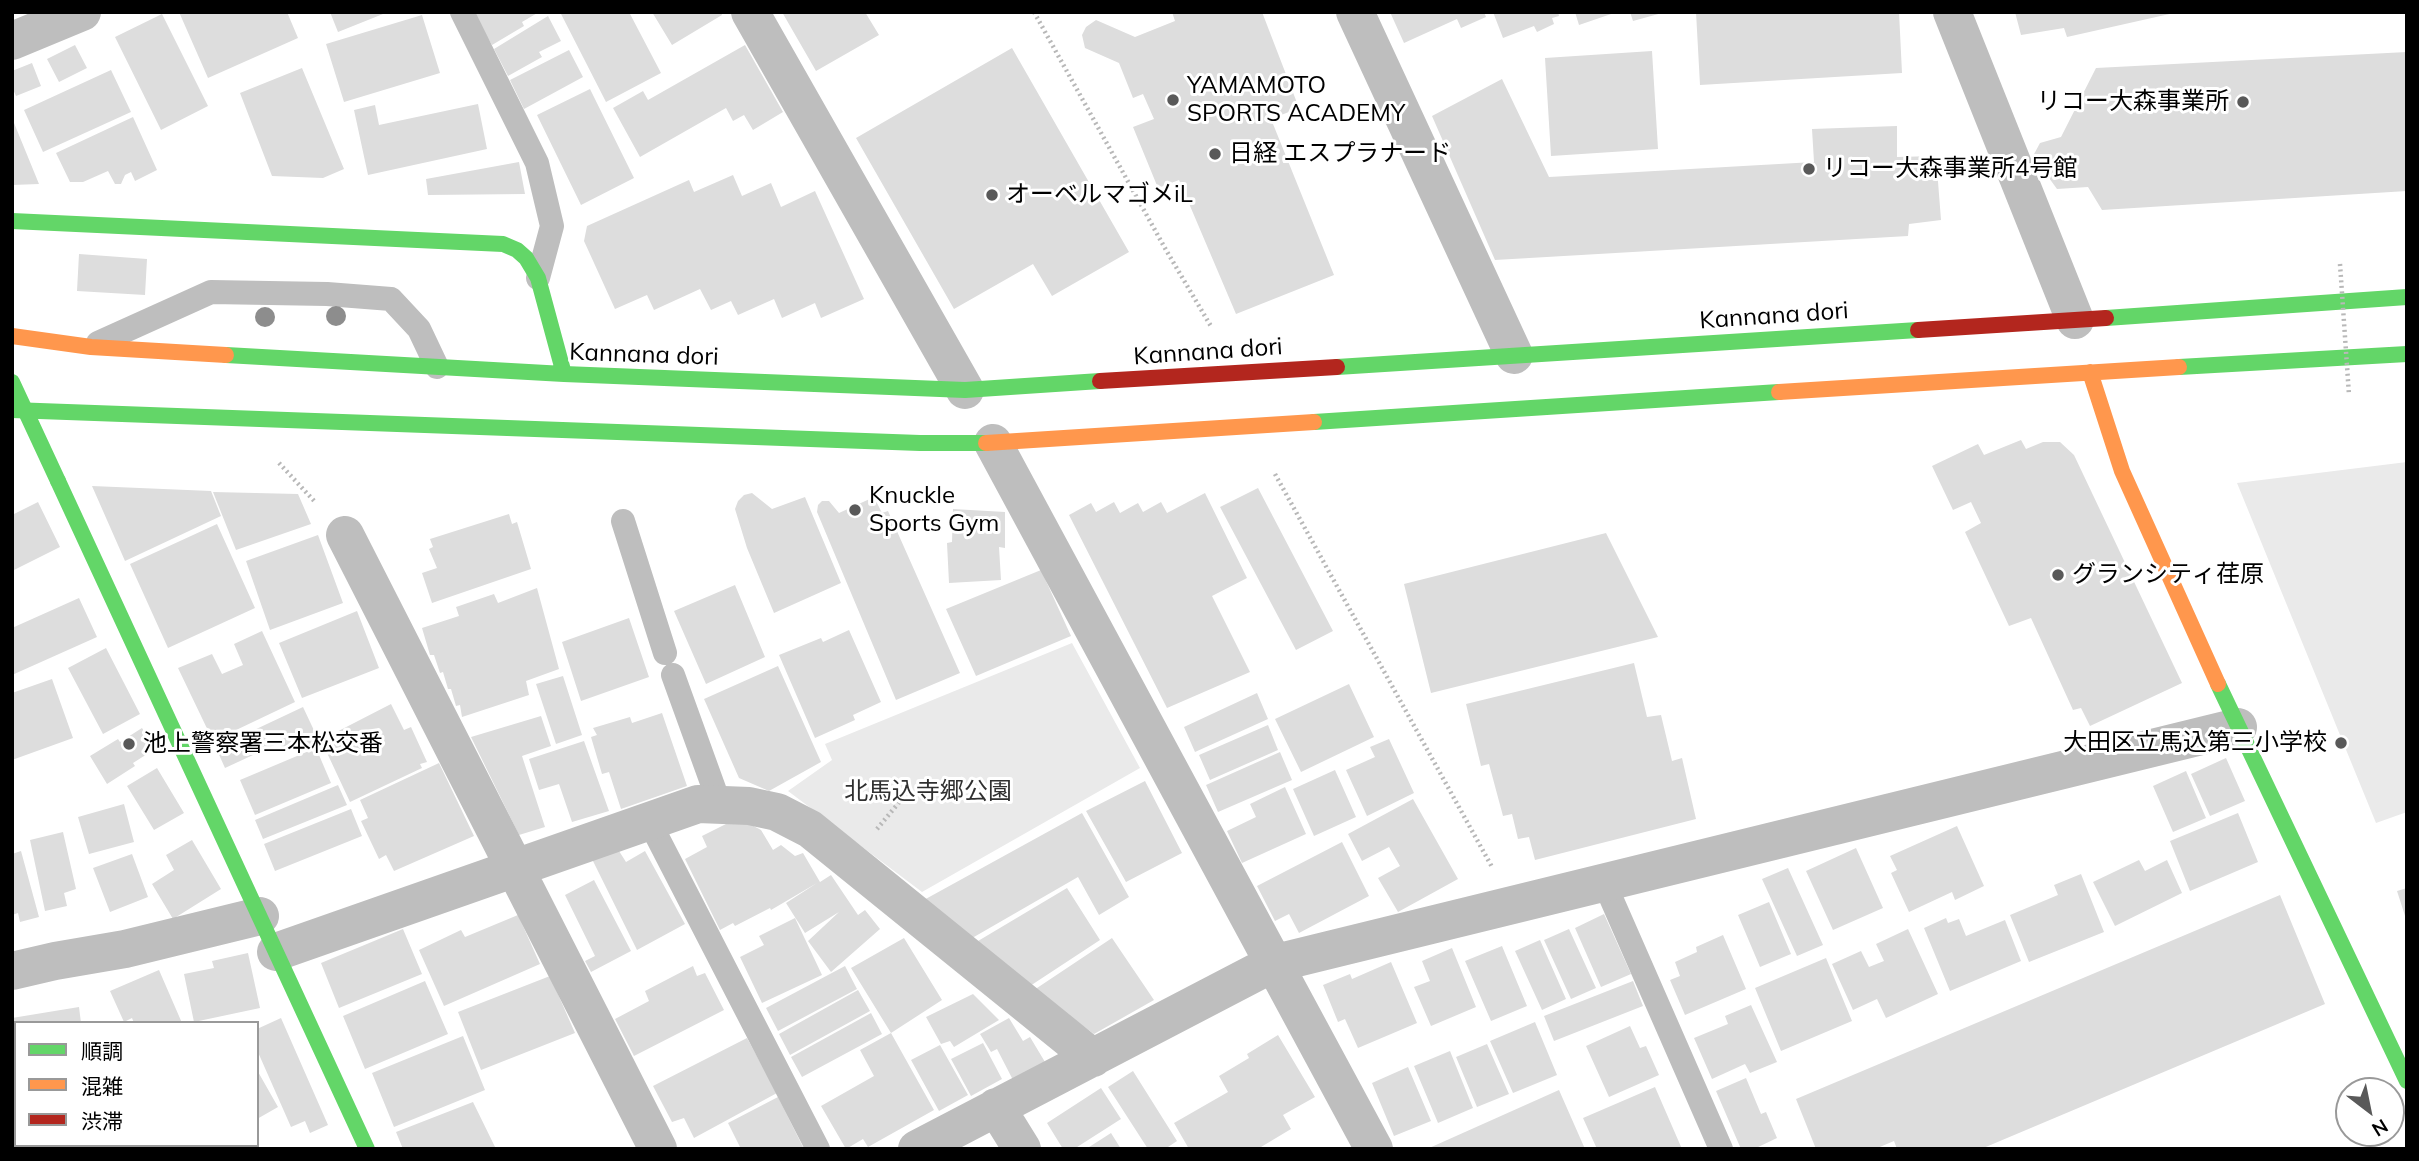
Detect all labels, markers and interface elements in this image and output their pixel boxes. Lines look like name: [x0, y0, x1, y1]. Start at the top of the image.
place label: YAMAMOTO SPORTS ACADEMY: [1187, 72, 1405, 128]
place label: リコー大森事業所: [2037, 88, 2229, 116]
marker: YAMAMOTO SPORTS ACADEMY: [1165, 92, 1181, 108]
marker: リコー大森事業所: [2235, 94, 2251, 110]
place label: 日経 エスプラナード: [1229, 140, 1451, 168]
marker: 日経 エスプラナード: [1207, 146, 1223, 162]
place label: リコー大森事業所4号館: [1823, 155, 2077, 183]
marker: リコー大森事業所4号館: [1801, 161, 1817, 177]
place label: オーベルマゴメiL: [1006, 181, 1193, 209]
marker: オーベルマゴメiL: [984, 187, 1000, 203]
street label: Kannana dori: [1698, 296, 1850, 336]
street label: Kannana dori: [1132, 332, 1284, 372]
street label: Kannana dori: [569, 338, 719, 372]
place label: Knuckle Sports Gym: [869, 482, 999, 538]
marker: Knuckle Sports Gym: [847, 502, 863, 518]
place label: グランシティ荏原: [2072, 561, 2264, 589]
marker: グランシティ荏原: [2050, 567, 2066, 583]
place label: 大田区立馬込第三小学校: [2063, 729, 2327, 757]
place label: 池上警察署三本松交番: [143, 730, 383, 758]
marker: 大田区立馬込第三小学校: [2333, 735, 2349, 751]
marker: 池上警察署三本松交番: [121, 736, 137, 752]
park label: 北馬込寺郷公園: [844, 778, 1012, 806]
legend: [14, 1021, 259, 1147]
text: 順調: [81, 1038, 123, 1064]
text: 混雑: [81, 1073, 123, 1099]
north arrow: [2335, 1077, 2405, 1147]
text: 渋滞: [81, 1108, 123, 1134]
text: N: [2368, 1114, 2393, 1142]

